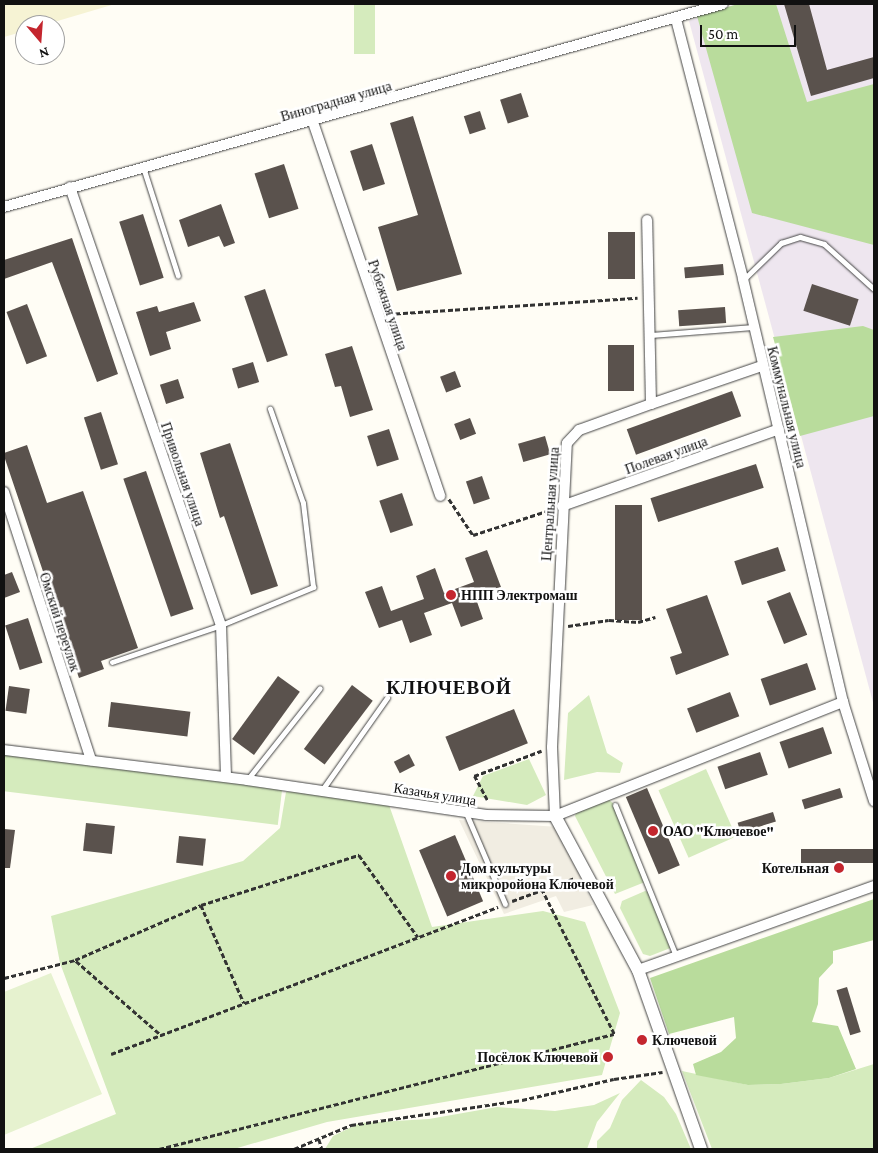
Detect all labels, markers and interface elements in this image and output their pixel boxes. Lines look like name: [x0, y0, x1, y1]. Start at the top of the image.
north arrow: [15, 15, 65, 65]
scale bar: [703, 15, 799, 47]
text: 50 m: [708, 26, 738, 42]
text: N: [37, 44, 51, 62]
street label: Виноградная улица: [279, 77, 393, 125]
street label: Рубежная улица: [365, 257, 411, 353]
street label: Коммунальная улица: [764, 345, 810, 469]
street label: Привольная улица: [157, 420, 209, 528]
street label: Полевая улица: [623, 432, 709, 478]
street label: Центральная улица: [538, 446, 562, 562]
street label: Омский переулок: [36, 570, 84, 674]
place label: НПП Электромаш: [461, 587, 578, 603]
marker: НПП Электромаш: [445, 589, 457, 601]
district label: КЛЮЧЕВОЙ: [385, 677, 513, 699]
street label: Казачья улица: [392, 779, 478, 809]
place label: ОАО "Ключевое": [663, 823, 774, 839]
marker: ОАО "Ключевое": [647, 825, 659, 837]
place label: Дом культуры микроройона Ключевой: [461, 860, 614, 892]
place label: Котельная: [762, 860, 829, 876]
marker: Котельная: [833, 862, 845, 874]
marker: Дом культуры микроройона Ключевой: [445, 870, 457, 882]
place label: Ключевой: [652, 1032, 717, 1048]
marker: Ключевой: [636, 1034, 648, 1046]
place label: Посёлок Ключевой: [477, 1049, 598, 1065]
marker: Посёлок Ключевой: [602, 1051, 614, 1063]

